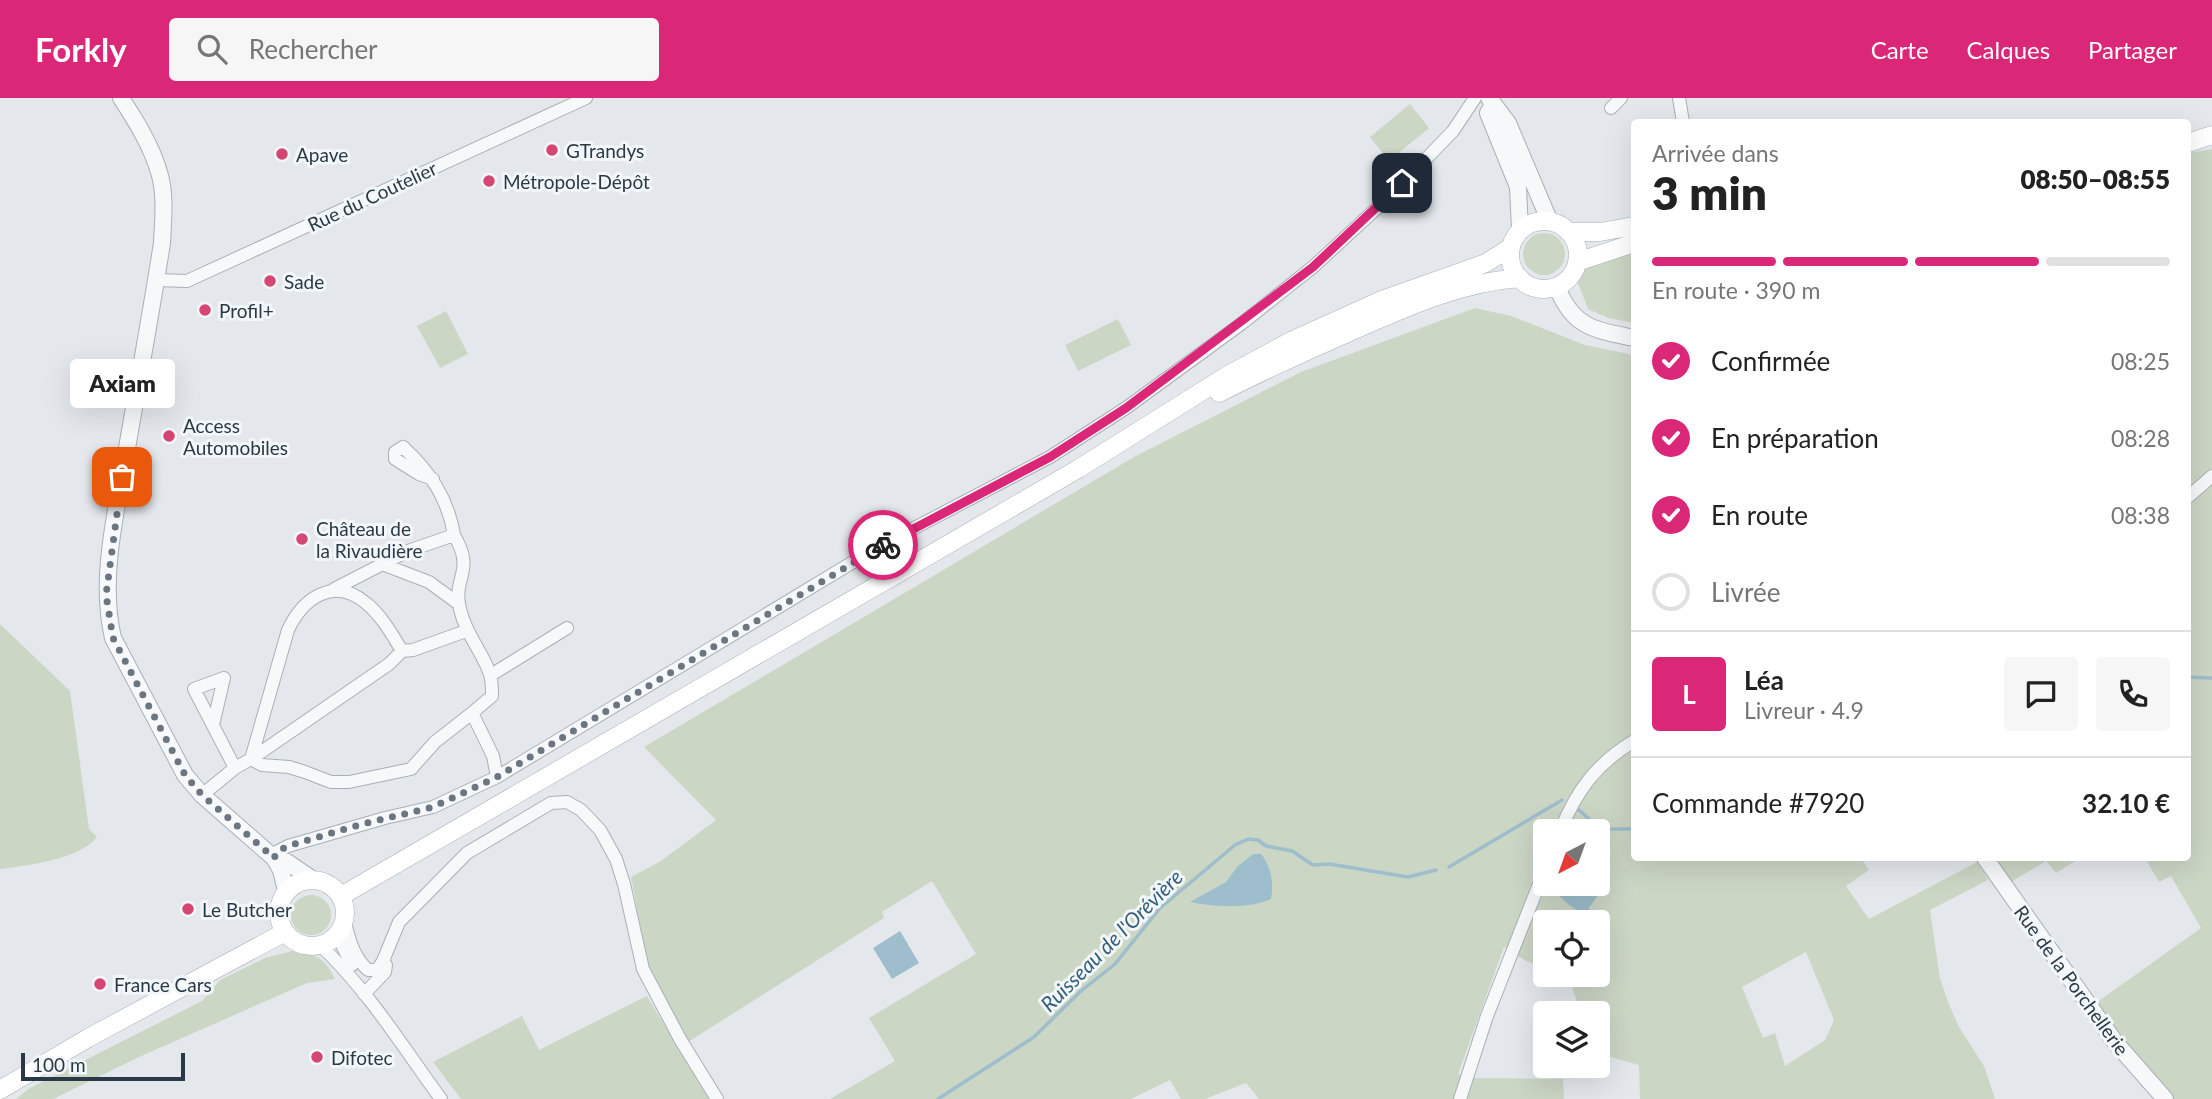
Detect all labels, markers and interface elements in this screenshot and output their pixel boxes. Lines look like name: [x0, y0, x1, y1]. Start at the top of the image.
search box: [169, 18, 659, 81]
text: Forkly: [35, 29, 127, 69]
icon: search: [193, 30, 231, 68]
text: Rechercher: [249, 33, 378, 65]
text: Carte: [1871, 35, 1929, 64]
text: Calques: [1967, 35, 2050, 64]
text: Partager: [2088, 35, 2177, 64]
place label: GTrandys: [566, 139, 644, 162]
text: Arrivée dans: [1652, 139, 1779, 167]
marker: GTrandys: [544, 142, 560, 158]
place label: Apave: [296, 143, 348, 166]
marker: Apave: [274, 146, 290, 162]
pin: [1372, 153, 1432, 213]
street label: Rue du Coutelier: [304, 156, 440, 236]
text: 08:50–08:55: [2020, 163, 2170, 195]
icon: home: [1383, 164, 1421, 202]
text: 3 min: [1652, 165, 1767, 220]
place label: Métropole-Dépôt: [503, 170, 650, 193]
marker: Métropole-Dépôt: [481, 173, 497, 189]
place label: Sade: [284, 270, 324, 293]
marker: Sade: [262, 273, 278, 289]
text: En route · 390 m: [1652, 276, 1820, 304]
place label: Profil+: [219, 299, 274, 322]
marker: Profil+: [197, 302, 213, 318]
icon: check: [1652, 342, 1690, 380]
text: Confirmée: [1711, 345, 1830, 377]
text: 08:25: [2111, 347, 2170, 375]
callout: Axiam: [69, 358, 174, 407]
text: Axiam: [89, 369, 156, 397]
place label: Access Automobiles: [183, 414, 288, 459]
icon: check: [1652, 419, 1690, 457]
text: En préparation: [1711, 422, 1879, 454]
text: 08:28: [2111, 424, 2170, 452]
marker: Access Automobiles: [161, 428, 177, 444]
pin: [92, 447, 152, 507]
icon: bag: [103, 458, 141, 496]
icon: check: [1652, 496, 1690, 534]
text: En route: [1711, 499, 1808, 531]
text: 08:38: [2111, 501, 2170, 529]
courier: [848, 510, 918, 580]
place label: Château de la Rivaudière: [316, 517, 423, 562]
icon: bike: [864, 526, 902, 564]
marker: Château de la Rivaudière: [294, 531, 310, 547]
text: Livrée: [1711, 576, 1780, 608]
button: chat: [2004, 657, 2078, 731]
button: phone: [2096, 657, 2170, 731]
text: Léa: [1744, 664, 1784, 696]
text: L: [1682, 678, 1696, 710]
text: Livreur · 4.9: [1744, 696, 1864, 724]
text: Commande #7920: [1652, 787, 1864, 819]
text: 32.10 €: [2082, 787, 2170, 819]
north arrow: [1533, 819, 1610, 896]
map controls: [1533, 819, 1610, 1078]
water label: Ruisseau de l'Orévière: [1035, 864, 1187, 1016]
place label: Le Butcher: [202, 898, 292, 921]
marker: Le Butcher: [180, 901, 196, 917]
street label: Rue de la Porchellerie: [2010, 901, 2134, 1059]
button: locate: [1533, 910, 1610, 987]
place label: France Cars: [114, 973, 212, 996]
marker: France Cars: [92, 976, 108, 992]
button: layers: [1533, 1001, 1610, 1078]
place label: Difotec: [331, 1046, 393, 1069]
marker: Difotec: [309, 1049, 325, 1065]
scale bar: [21, 1050, 186, 1082]
text: 100 m: [32, 1053, 86, 1076]

